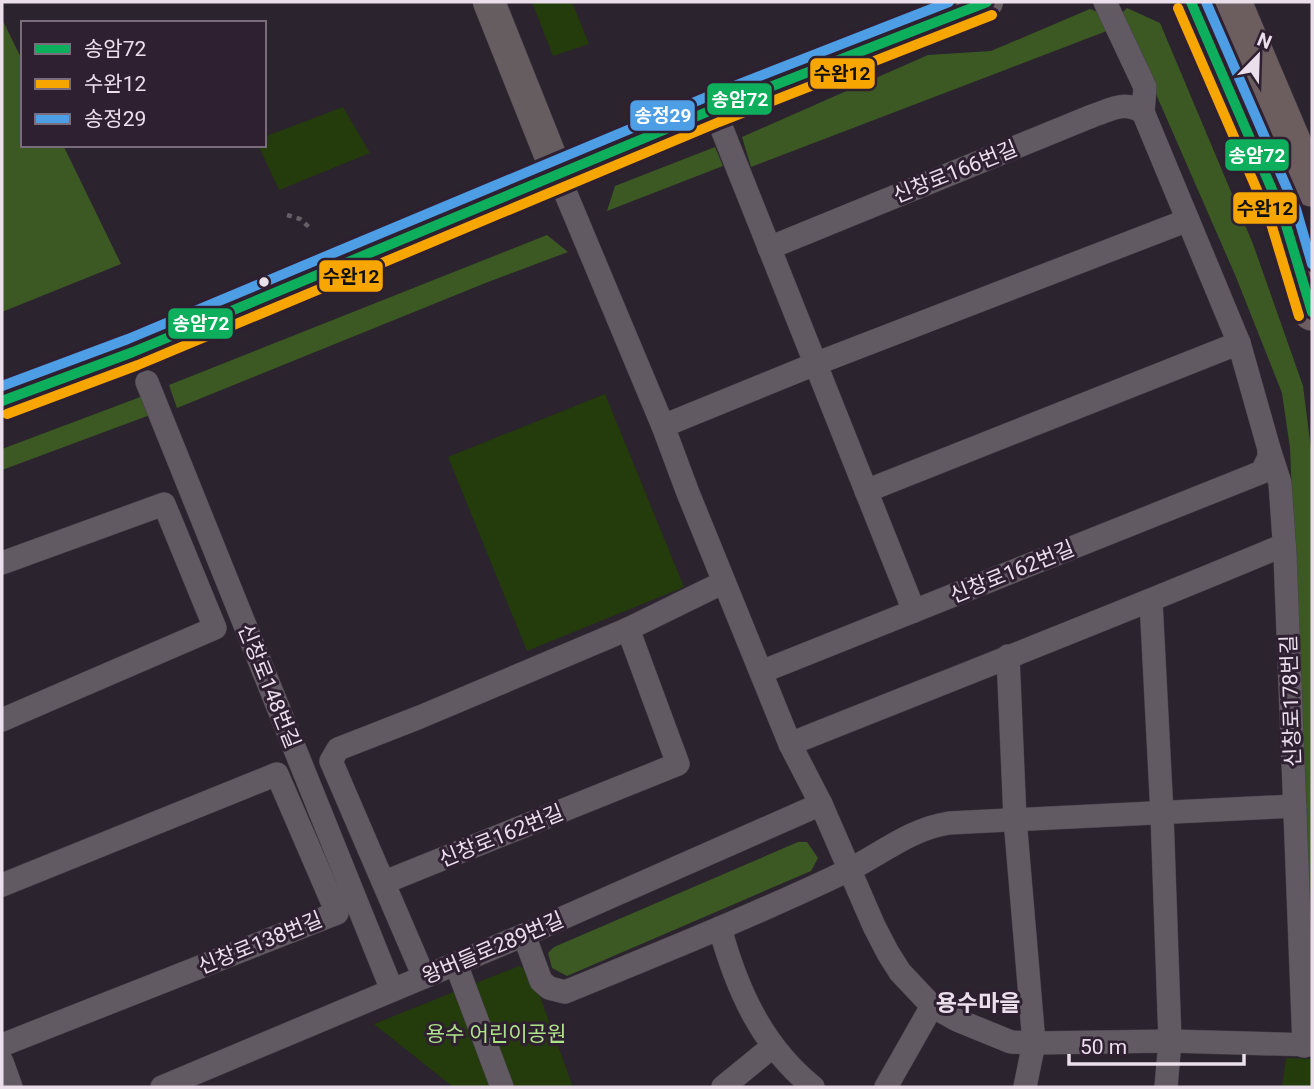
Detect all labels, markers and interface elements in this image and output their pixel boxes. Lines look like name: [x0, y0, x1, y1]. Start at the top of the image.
legend: [21, 21, 266, 147]
north arrow: [1223, 21, 1293, 91]
text: N: [1254, 28, 1275, 54]
text: 송암72: [84, 37, 146, 61]
line badge: 수완12: [809, 57, 876, 90]
text: 수완12: [814, 62, 870, 85]
text: 수완12: [84, 72, 146, 96]
line badge: 송암72: [706, 82, 773, 116]
text: 송암72: [712, 88, 768, 111]
line badge: 송정29: [629, 99, 696, 132]
text: 송정29: [635, 104, 691, 127]
text: 송정29: [84, 107, 146, 131]
street label: 신창로166번길: [889, 136, 1021, 208]
line badge: 송암72: [1224, 138, 1290, 172]
text: 송암72: [1229, 144, 1285, 167]
line badge: 수완12: [1232, 191, 1298, 225]
text: 수완12: [1237, 197, 1293, 220]
line badge: 수완12: [318, 259, 384, 293]
text: 수완12: [323, 265, 379, 288]
unlabelled marker: [257, 275, 271, 289]
line badge: 송암72: [167, 307, 234, 340]
text: 송암72: [173, 312, 229, 335]
street label: 신창로162번길: [946, 536, 1078, 608]
street label: 신창로148번길: [233, 620, 305, 752]
street label: 신창로178번길: [1277, 635, 1305, 767]
street label: 신창로162번길: [435, 800, 567, 872]
street label: 신창로138번길: [194, 907, 326, 979]
street label: 왕버들로289번길: [419, 907, 567, 989]
district label: 용수마을: [936, 990, 1020, 1017]
park label: 용수 어린이공원: [426, 1022, 566, 1046]
scale bar: [1069, 1023, 1244, 1066]
text: 50 m: [1080, 1035, 1127, 1059]

